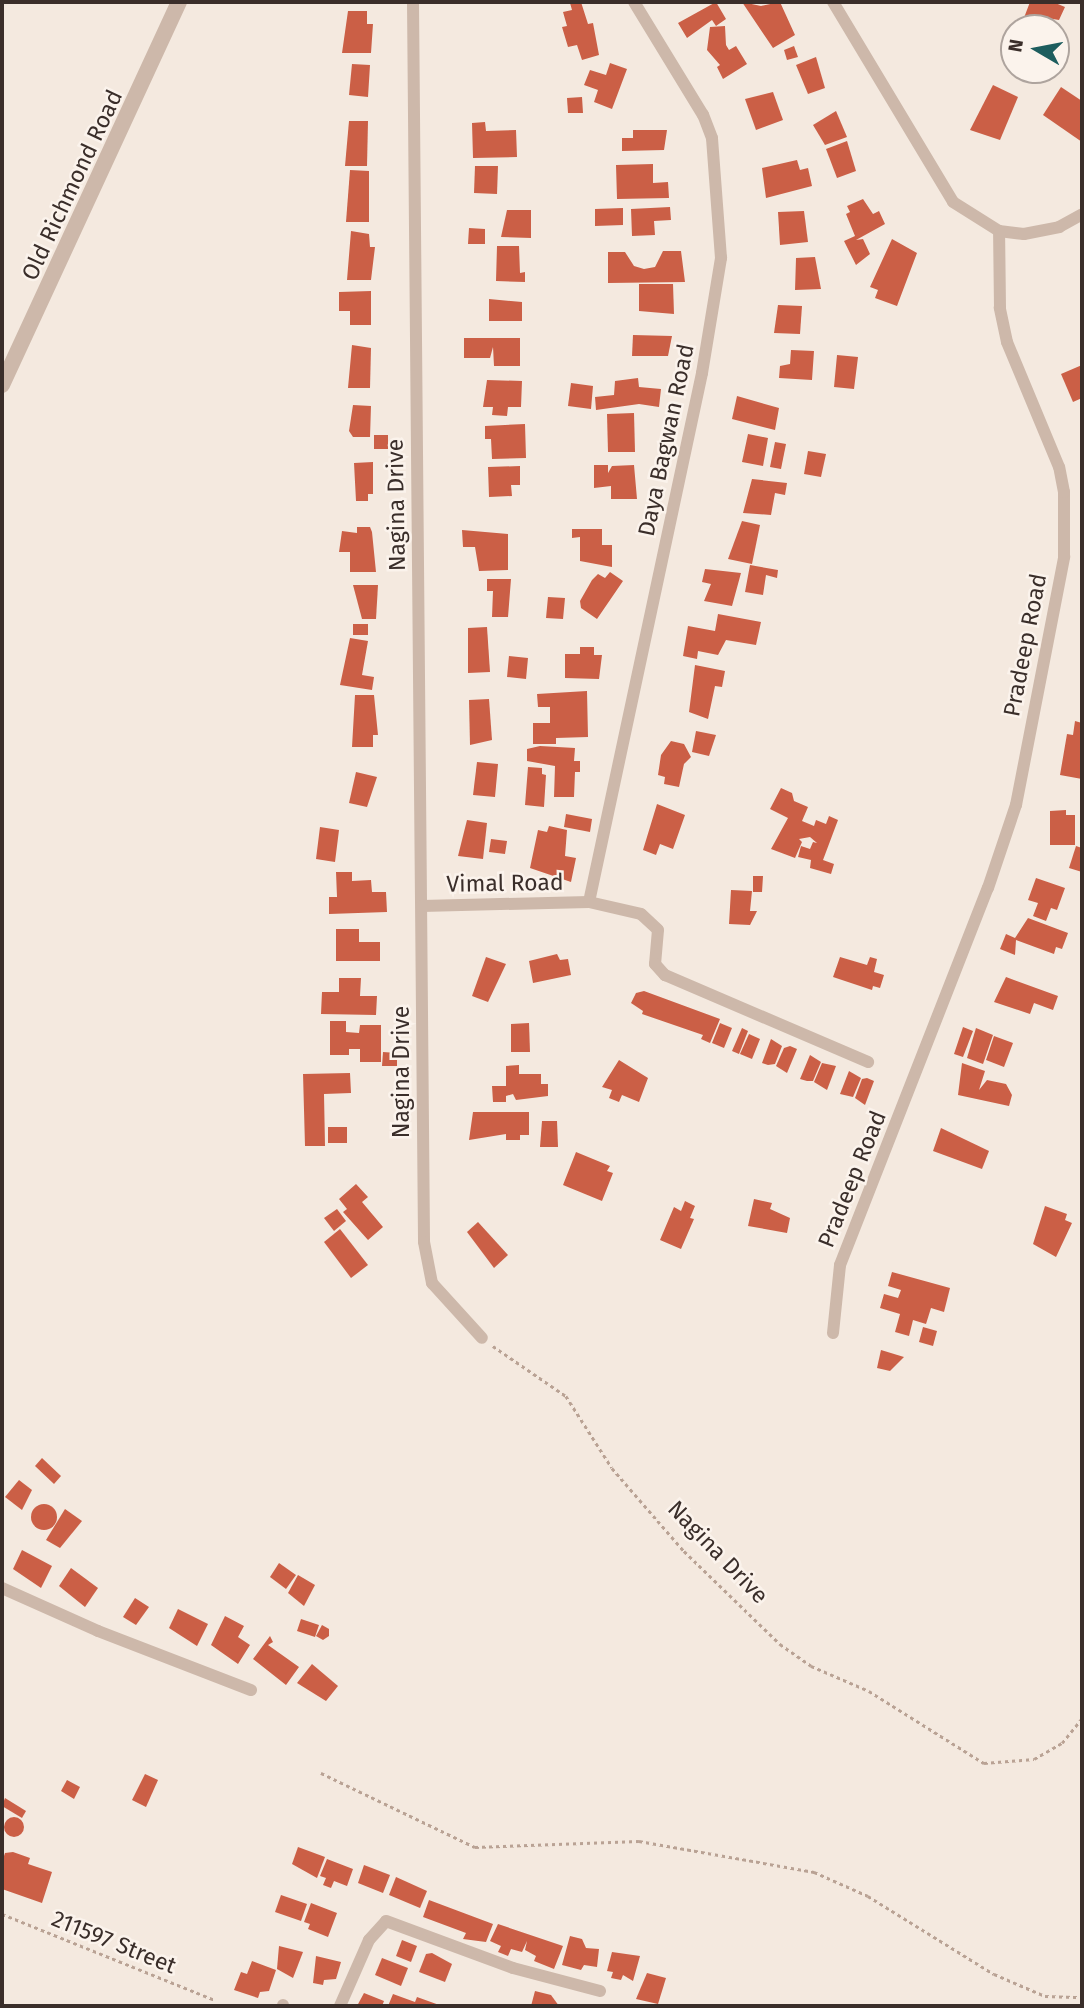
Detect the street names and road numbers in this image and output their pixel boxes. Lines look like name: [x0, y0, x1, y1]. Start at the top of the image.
street label: Old Richmond Road: [16, 85, 128, 285]
street label: Daya Bagwan Road: [632, 341, 700, 539]
street label: Nagina Drive: [381, 439, 411, 571]
street label: Pradeep Road: [998, 571, 1052, 719]
street label: Vimal Road: [446, 868, 564, 898]
street label: Nagina Drive: [387, 1006, 415, 1138]
street label: Pradeep Road: [812, 1107, 892, 1251]
street label: Nagina Drive: [662, 1495, 774, 1609]
street label: 211597 Street: [48, 1904, 180, 1980]

